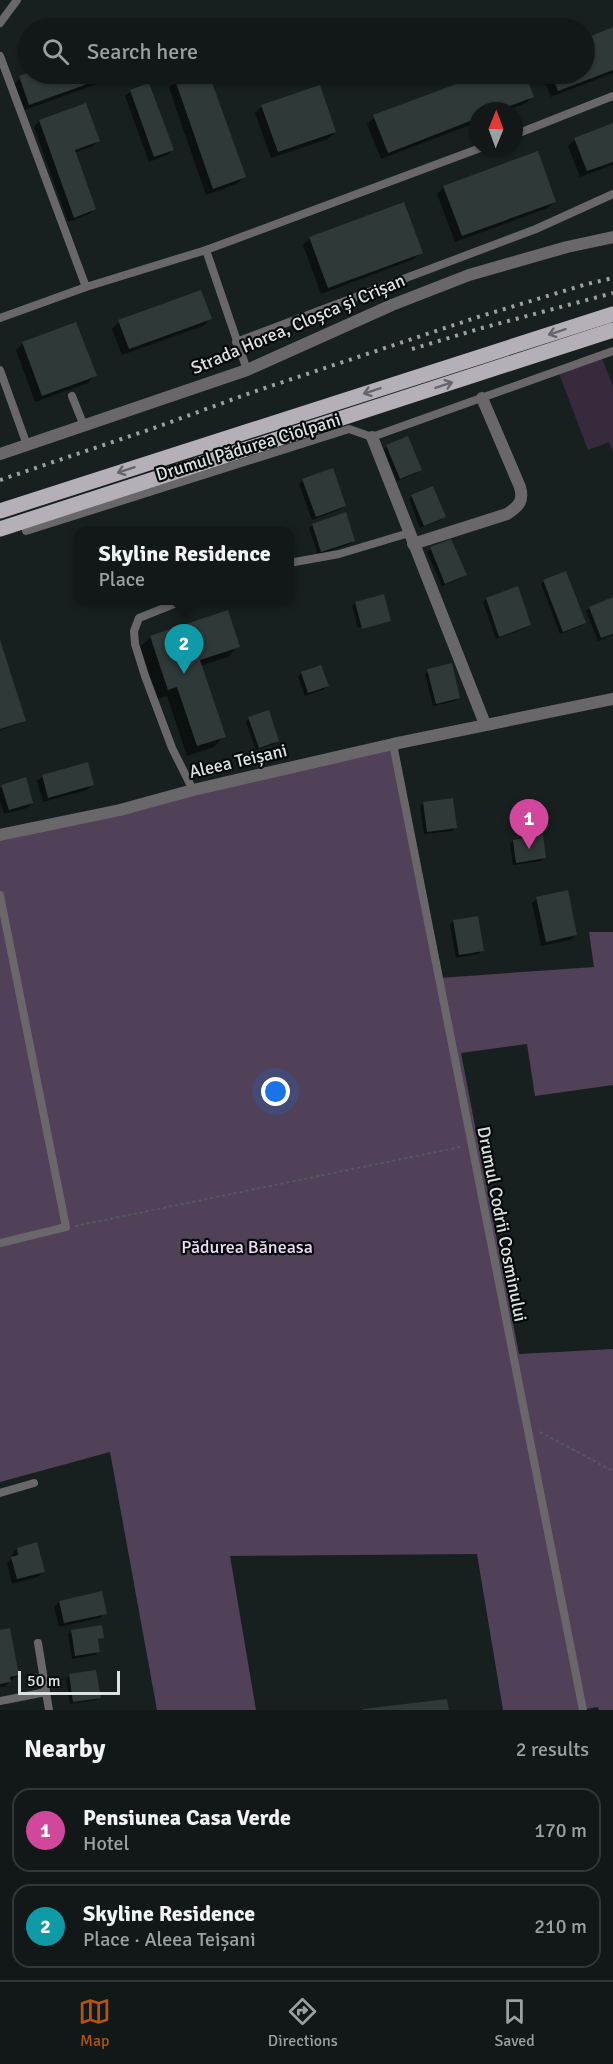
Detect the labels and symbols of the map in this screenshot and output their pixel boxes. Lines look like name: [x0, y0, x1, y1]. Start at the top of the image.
north arrow: [469, 102, 523, 156]
street label: Strada Horea, Cloșca și Crișan: [188, 269, 408, 379]
one-way arrow: [548, 327, 567, 338]
one-way arrow: [434, 379, 453, 390]
one-way arrow: [363, 387, 382, 398]
street label: Drumul Pădurea Ciolpani: [153, 408, 343, 486]
one-way arrow: [117, 466, 136, 477]
pin: 2: [164, 624, 204, 674]
street label: Aleea Teișani: [187, 739, 289, 783]
pin: 1: [510, 800, 548, 849]
your location: [261, 1077, 290, 1106]
street label: Drumul Codrii Cosminului: [472, 1124, 532, 1324]
park label: Pădurea Băneasa: [181, 1236, 313, 1258]
scale bar: [18, 1668, 120, 1696]

